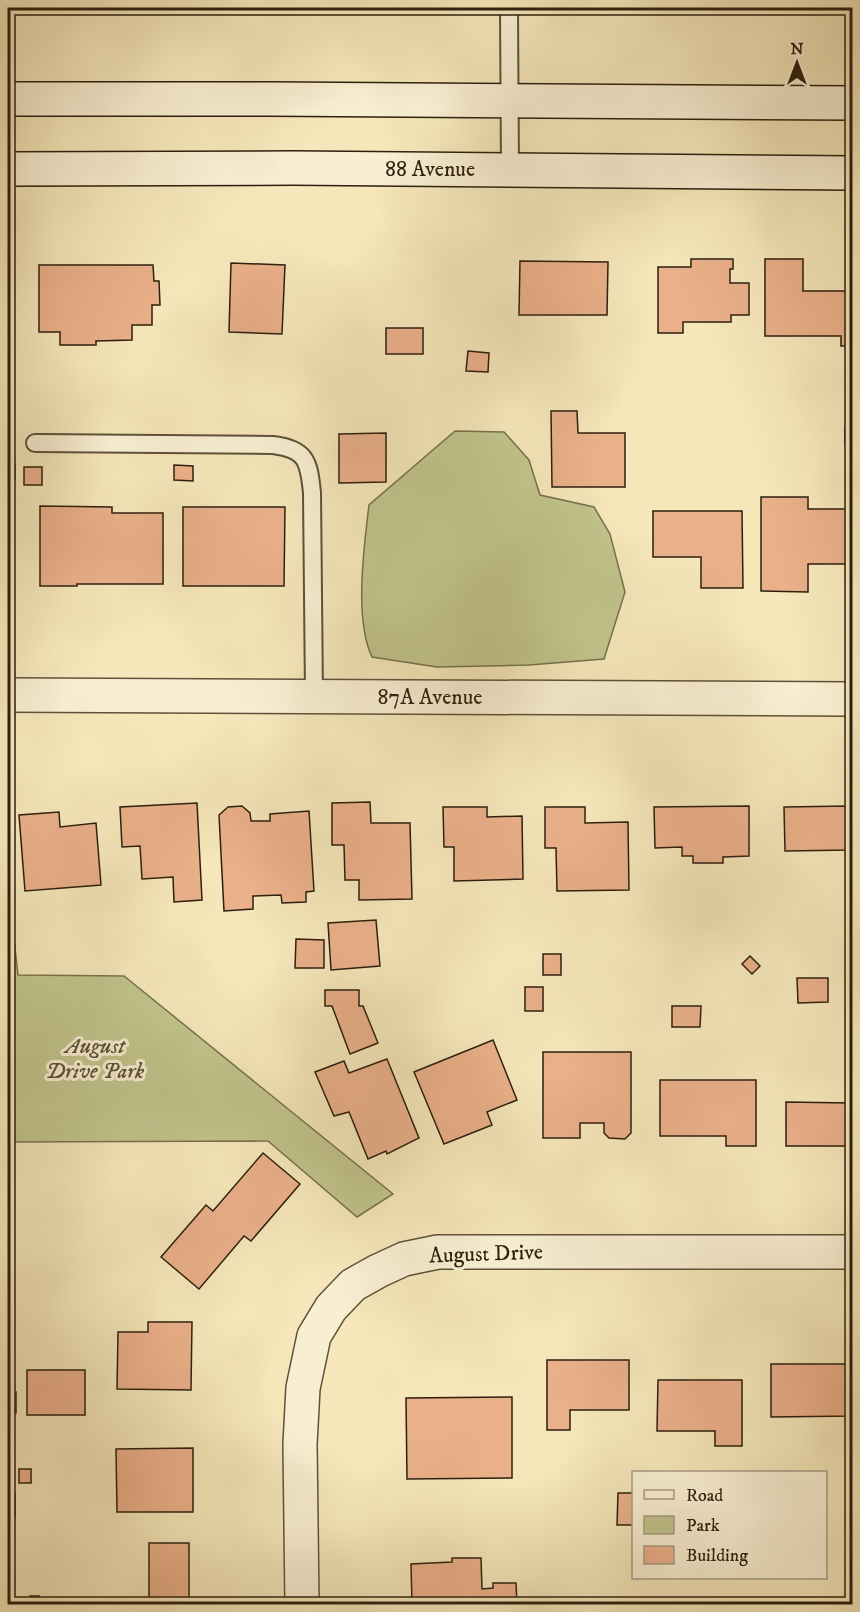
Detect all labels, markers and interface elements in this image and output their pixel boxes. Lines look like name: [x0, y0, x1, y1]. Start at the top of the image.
north arrow: [767, 33, 827, 93]
text: N: [790, 39, 804, 59]
street label: 88 Avenue: [385, 156, 475, 183]
street label: 87A Avenue: [378, 684, 482, 711]
park label: August Drive Park: [46, 1033, 145, 1085]
street label: August Drive: [429, 1239, 543, 1269]
legend: [632, 1471, 827, 1579]
text: Road: [686, 1485, 723, 1507]
text: Park: [686, 1515, 720, 1537]
text: Building: [686, 1545, 748, 1567]

